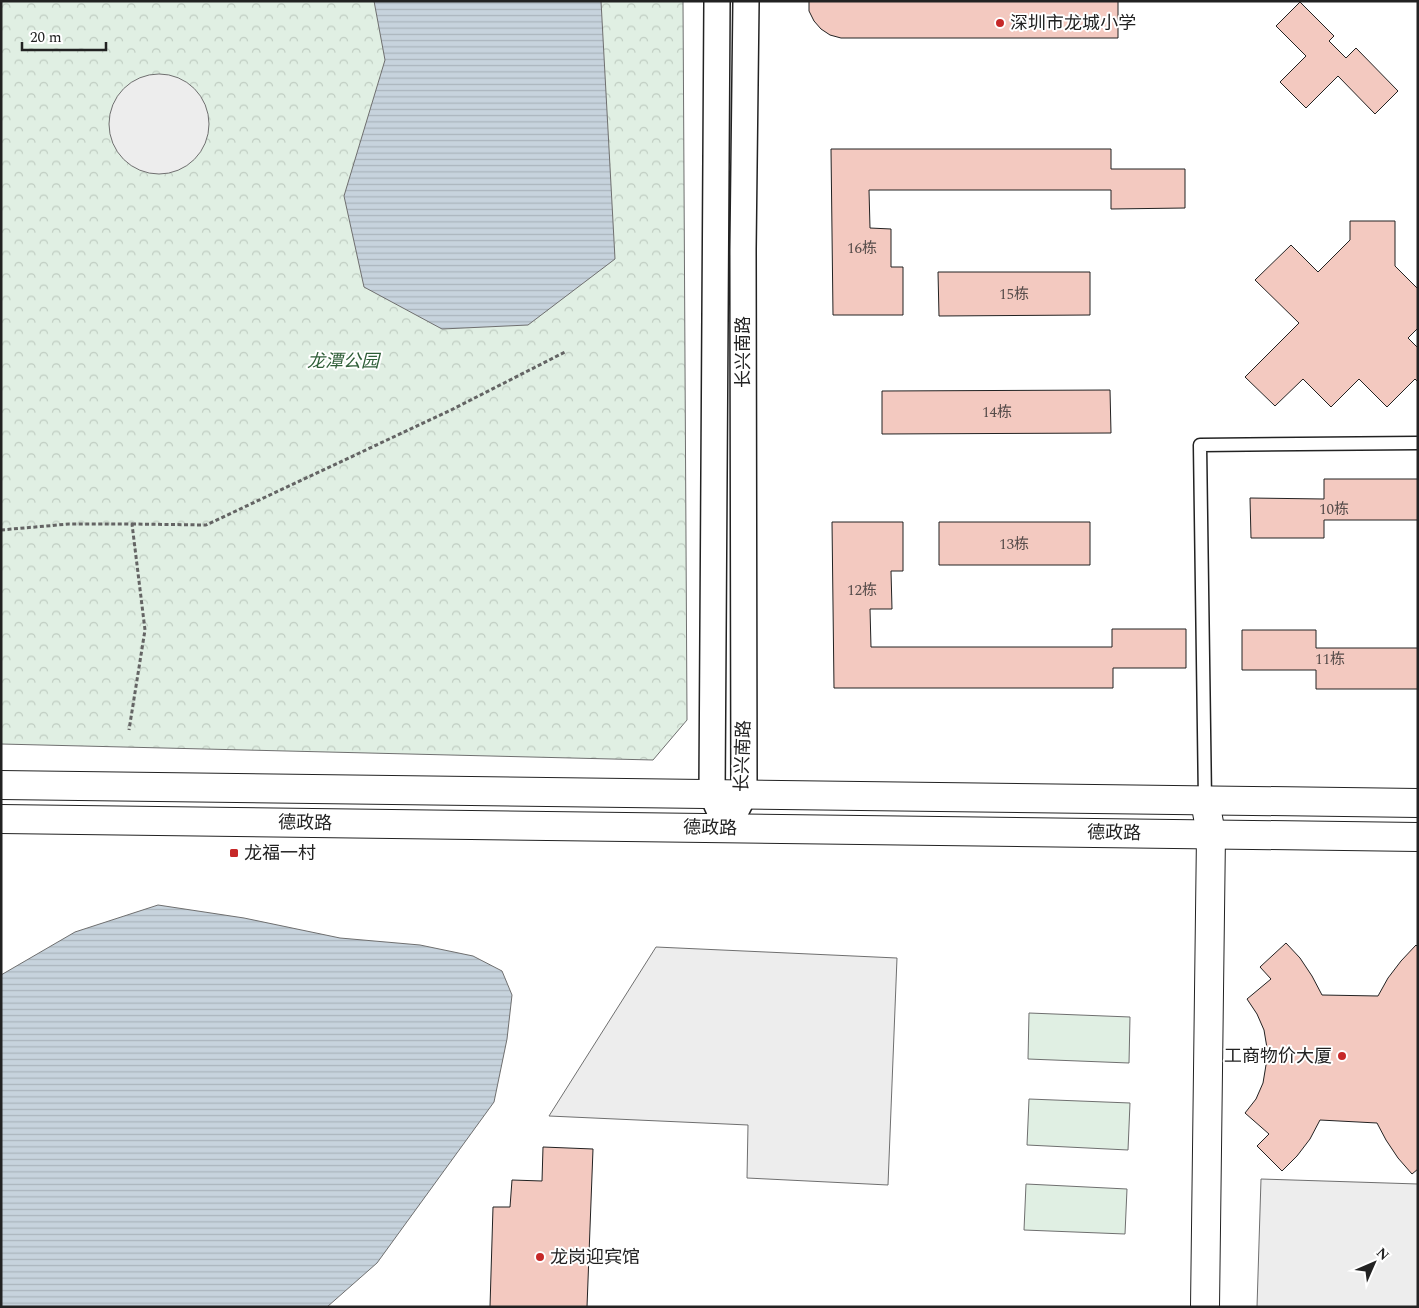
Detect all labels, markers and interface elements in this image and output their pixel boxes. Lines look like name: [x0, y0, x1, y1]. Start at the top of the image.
place label: 深圳市龙城小学: [1010, 10, 1136, 37]
marker: 深圳市龙城小学: [994, 17, 1006, 29]
scale bar: [22, 20, 106, 52]
text: 20 m: [30, 26, 62, 49]
house number: 16栋: [847, 237, 877, 260]
house number: 15栋: [999, 283, 1029, 306]
street label: 长兴南路: [730, 316, 757, 388]
park label: 龙潭公园: [307, 348, 382, 375]
house number: 14栋: [982, 401, 1012, 424]
house number: 10栋: [1319, 498, 1349, 521]
house number: 13栋: [999, 533, 1029, 556]
house number: 12栋: [847, 579, 877, 602]
house number: 11栋: [1315, 648, 1345, 671]
street label: 长兴南路: [728, 720, 758, 792]
street label: 德政路: [278, 809, 332, 837]
street label: 德政路: [683, 814, 737, 842]
street label: 德政路: [1087, 819, 1141, 847]
place label: 龙福一村: [244, 840, 316, 867]
marker: 龙福一村: [228, 847, 240, 859]
place label: 工商物价大厦: [1224, 1043, 1332, 1070]
marker: 工商物价大厦: [1336, 1050, 1348, 1062]
north arrow: [1349, 1238, 1399, 1288]
text: N: [1371, 1243, 1394, 1266]
place label: 龙岗迎宾馆: [550, 1244, 640, 1271]
marker: 龙岗迎宾馆: [534, 1251, 546, 1263]

